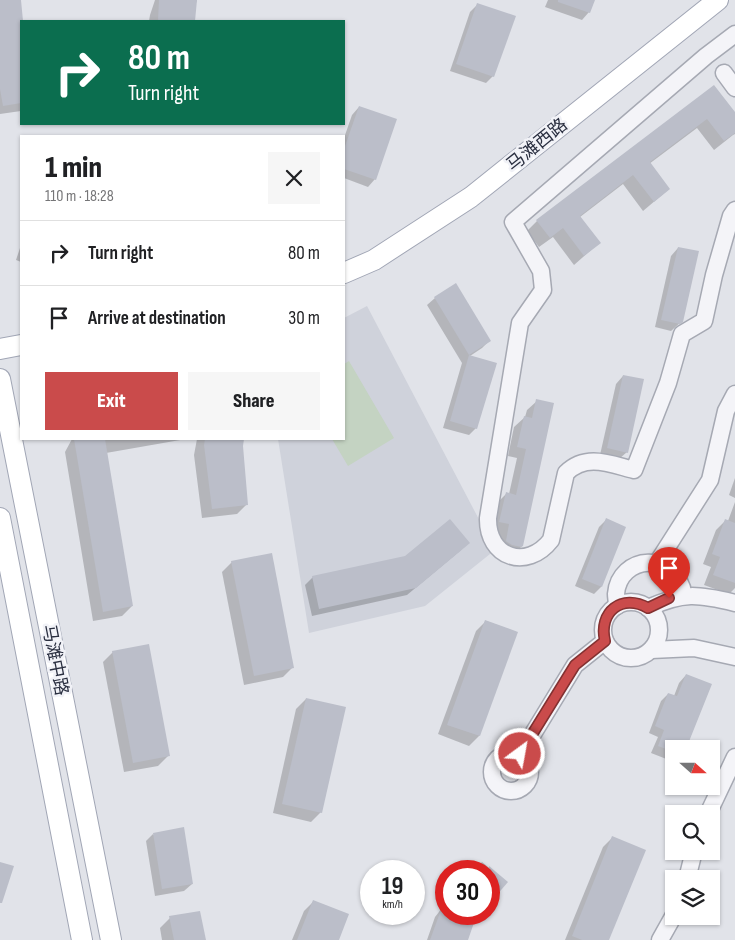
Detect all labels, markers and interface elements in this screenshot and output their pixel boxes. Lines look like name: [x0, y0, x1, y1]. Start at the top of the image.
text: 80 m: [128, 37, 190, 80]
icon: right: [45, 40, 110, 105]
text: Turn right: [128, 80, 199, 107]
street label: 马滩西路: [502, 114, 572, 176]
text: 1 min: [45, 150, 102, 186]
button: close: [268, 152, 320, 204]
text: 110 m · 18:28: [45, 187, 114, 206]
icon: right: [45, 239, 73, 267]
text: Turn right: [88, 242, 153, 265]
text: 80 m: [288, 242, 320, 265]
icon: arrive: [45, 304, 73, 332]
text: Arrive at destination: [88, 307, 226, 330]
text: 30 m: [288, 307, 320, 330]
button: Exit: [45, 372, 178, 430]
button: Share: [188, 372, 320, 430]
pin: [648, 547, 690, 598]
icon: arrive: [655, 554, 683, 582]
street label: 马滩中路: [38, 623, 72, 697]
position arrow: [493, 727, 545, 779]
north arrow: [665, 740, 720, 795]
map controls: [665, 740, 720, 925]
button: search: [665, 805, 720, 860]
speed limit sign: 30: [435, 860, 500, 925]
button: layers: [665, 870, 720, 925]
text: 19: [382, 871, 403, 902]
text: km/h: [382, 897, 403, 912]

